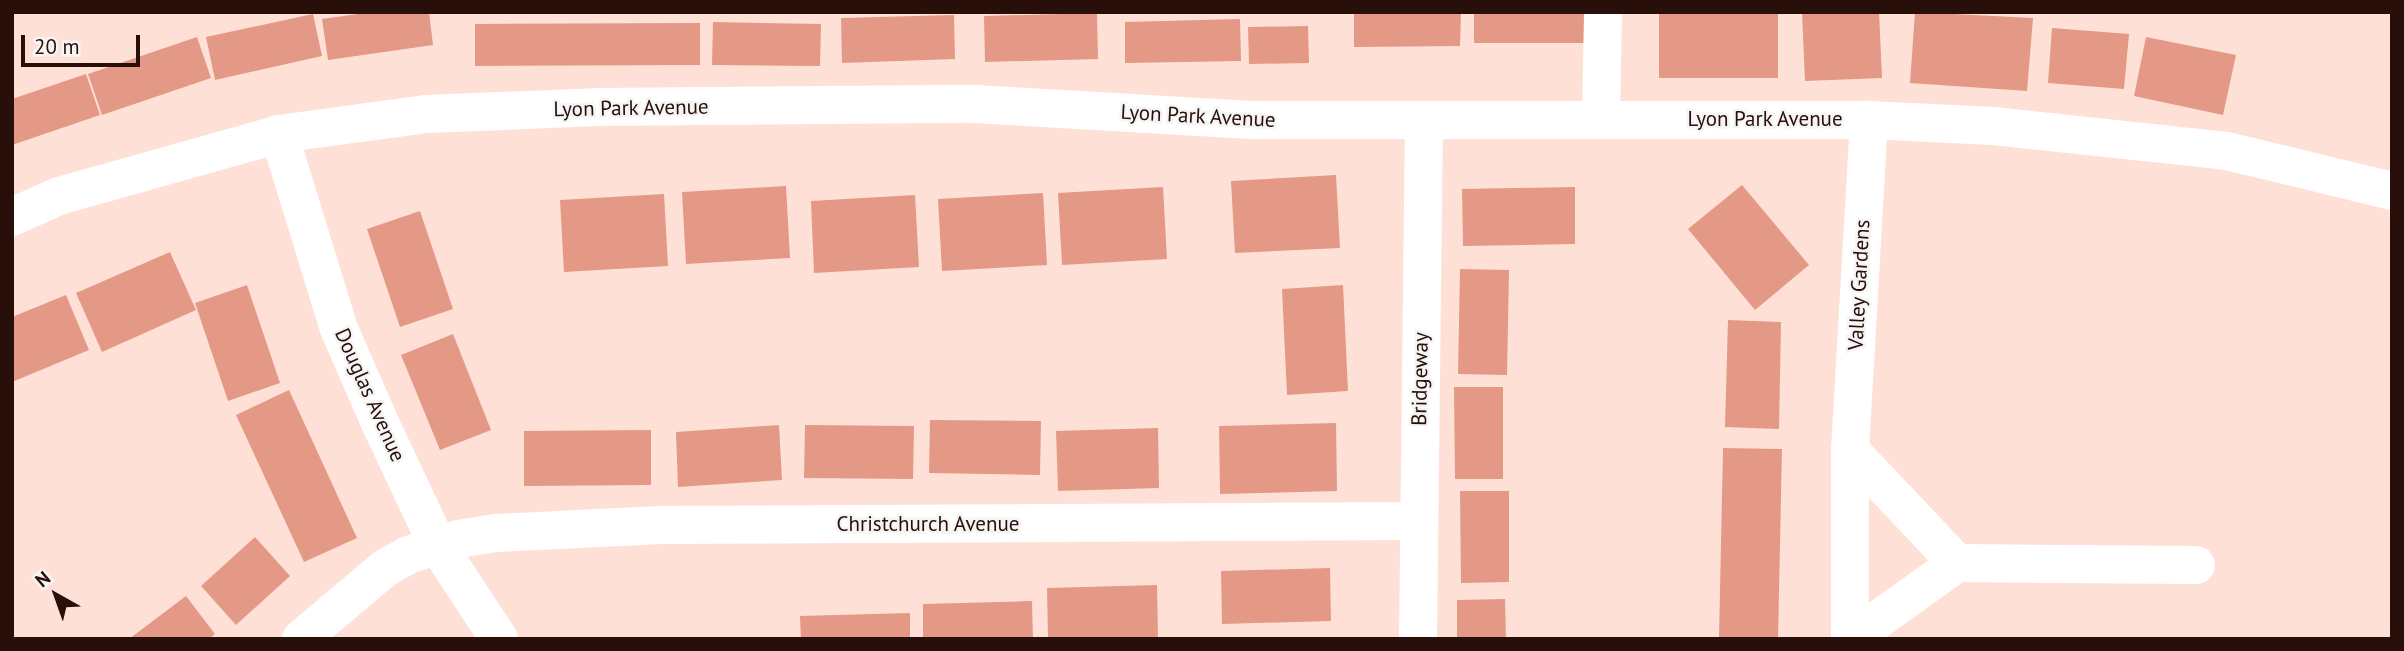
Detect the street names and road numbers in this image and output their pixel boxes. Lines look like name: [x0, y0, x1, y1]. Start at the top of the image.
street label: Lyon Park Avenue: [553, 94, 709, 122]
street label: Lyon Park Avenue: [1119, 99, 1277, 133]
street label: Lyon Park Avenue: [1687, 106, 1843, 132]
street label: Valley Gardens: [1843, 219, 1875, 351]
street label: Douglas Avenue: [329, 324, 411, 466]
street label: Bridgeway: [1407, 332, 1433, 426]
street label: Christchurch Avenue: [836, 511, 1020, 537]

